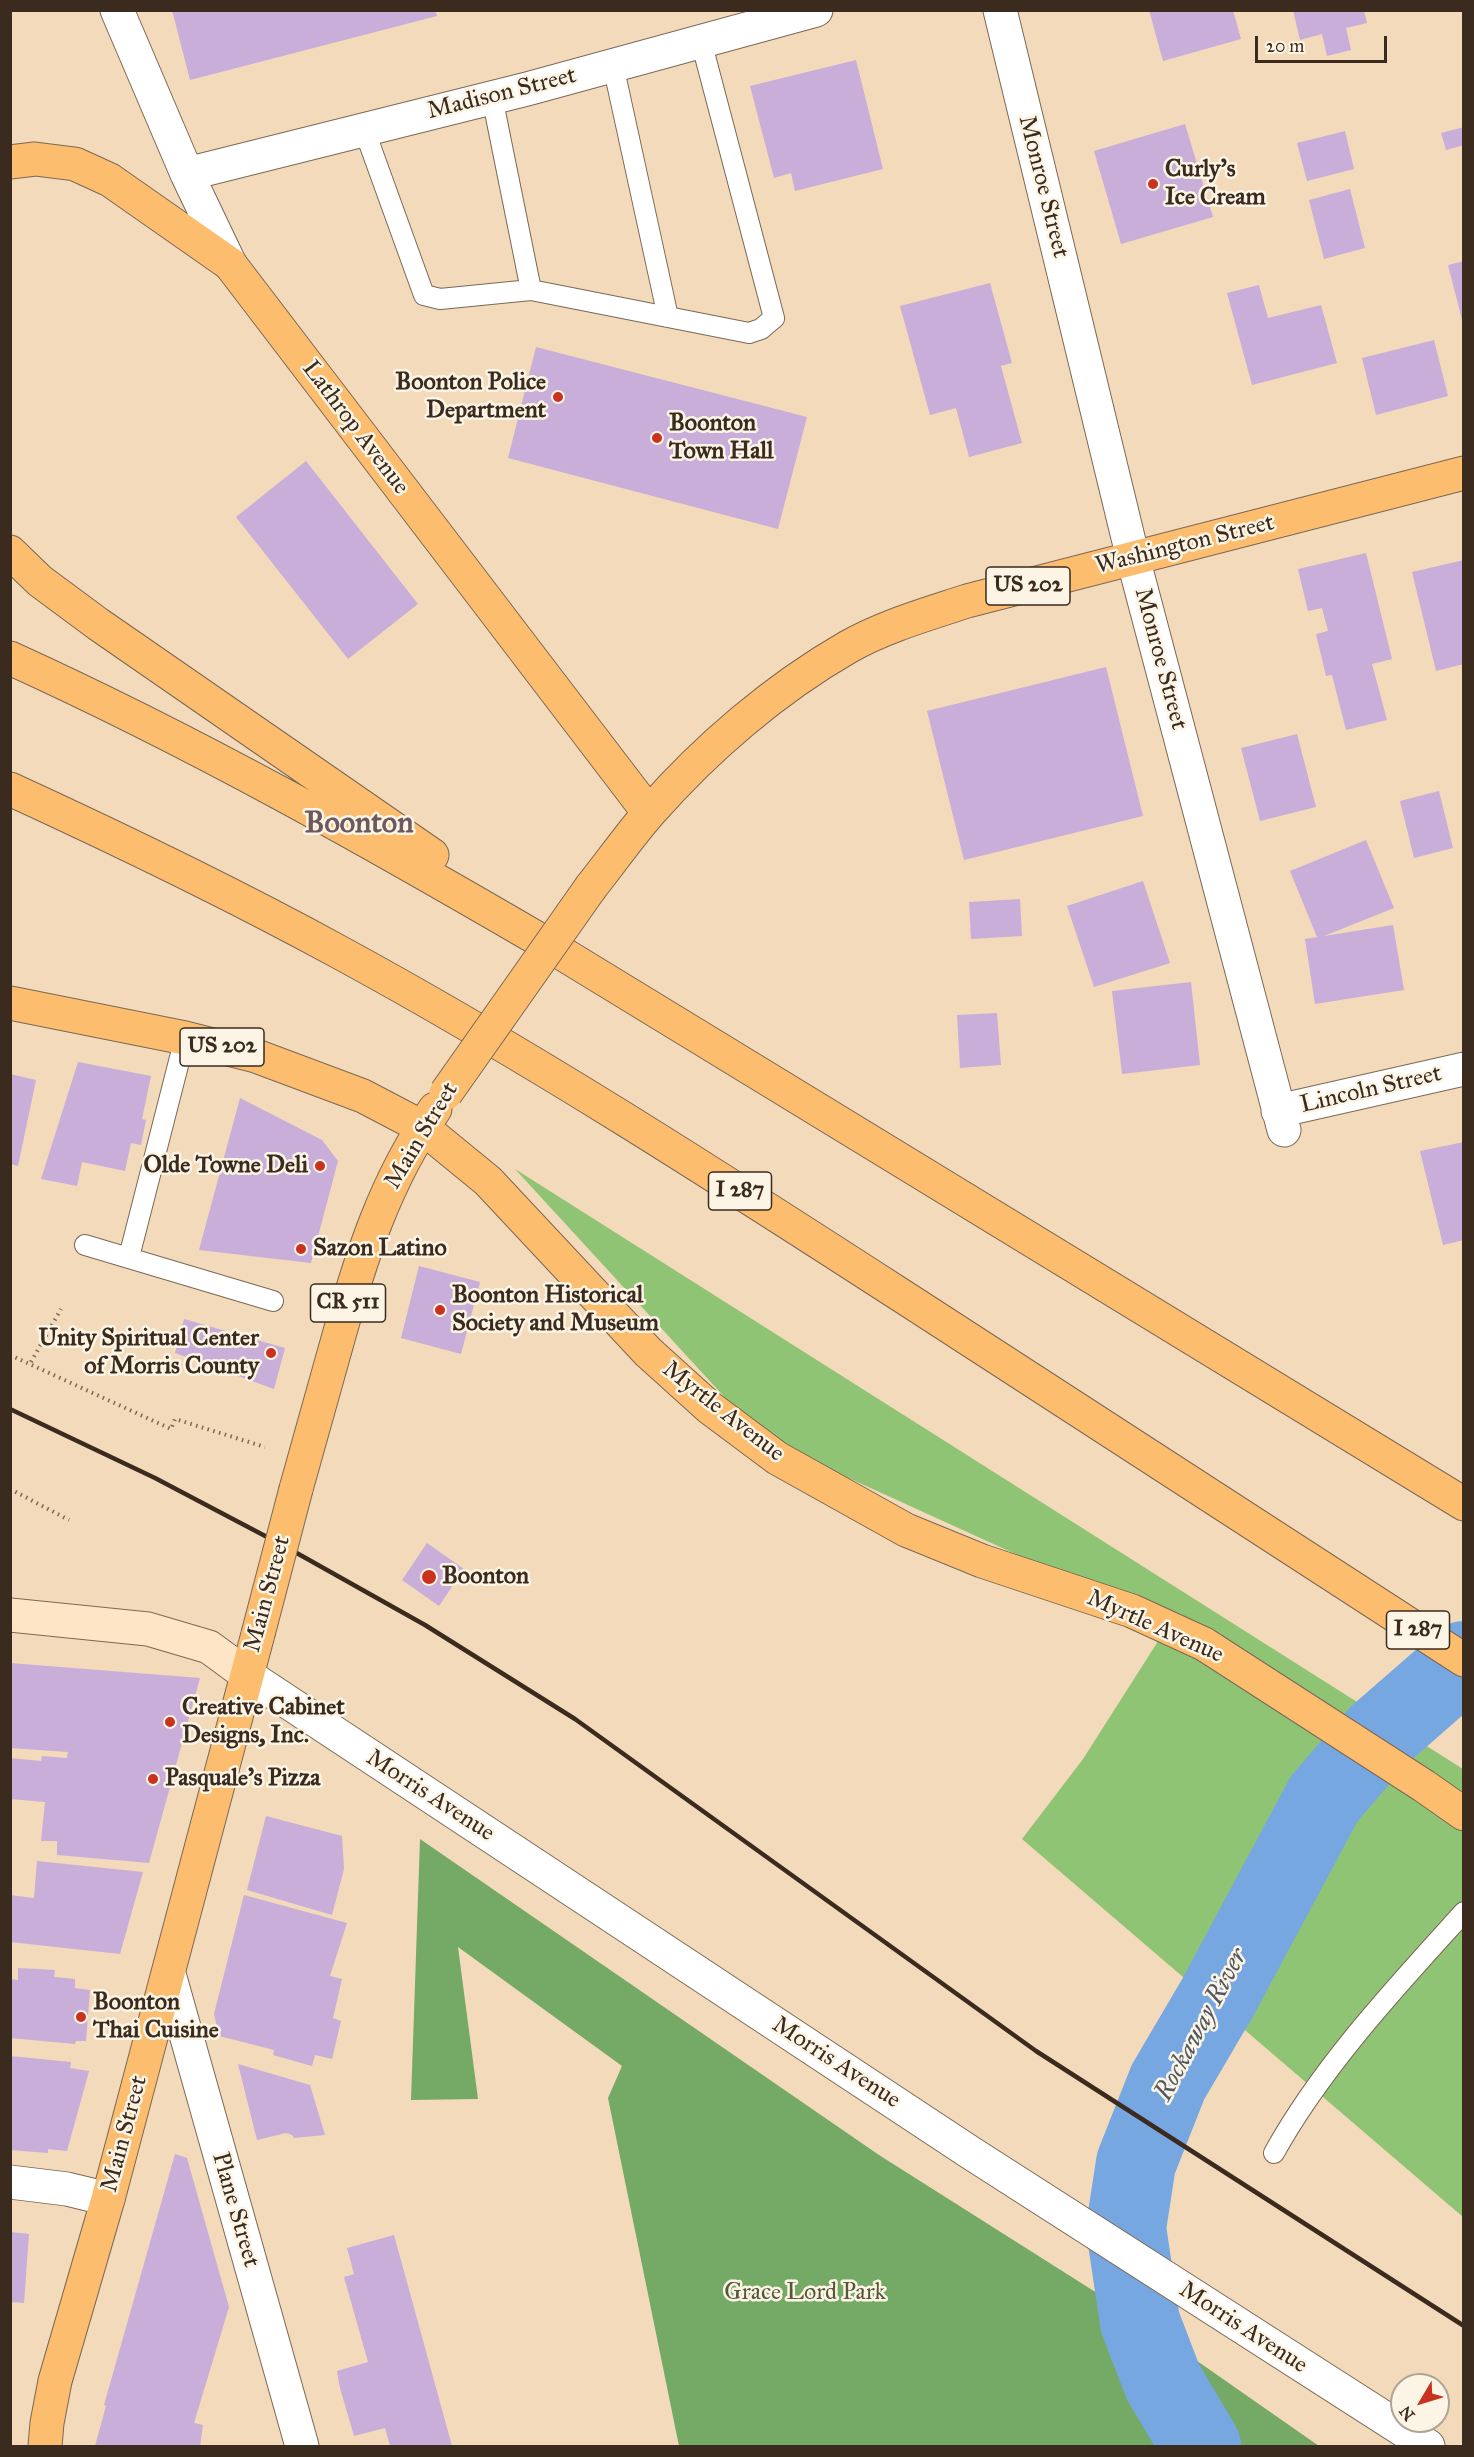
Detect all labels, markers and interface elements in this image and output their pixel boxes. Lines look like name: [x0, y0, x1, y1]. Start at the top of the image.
scale bar: [1258, 24, 1390, 62]
text: 20 m: [1266, 35, 1304, 57]
street label: Madison Street: [425, 62, 579, 126]
street label: Monroe Street: [1011, 113, 1075, 261]
place label: Curly's Ice Cream: [1165, 156, 1266, 212]
marker: Curly's Ice Cream: [1146, 177, 1160, 191]
street label: Lathrop Avenue: [295, 355, 415, 501]
place label: Boonton Police Department: [395, 369, 546, 425]
marker: Boonton Police Department: [551, 390, 565, 404]
place label: Boonton Town Hall: [669, 410, 773, 466]
marker: Boonton Town Hall: [650, 431, 664, 445]
street label: Washington Street: [1093, 509, 1277, 581]
road number: US 202: [986, 567, 1070, 605]
street label: Monroe Street: [1127, 585, 1193, 733]
district label: Boonton: [305, 807, 413, 843]
road number: US 202: [180, 1028, 264, 1066]
street label: Lincoln Street: [1298, 1060, 1444, 1120]
street label: Main Street: [379, 1077, 465, 1195]
place label: Olde Towne Deli: [144, 1152, 308, 1180]
marker: Olde Towne Deli: [313, 1159, 327, 1173]
road number: I 287: [708, 1172, 771, 1210]
place label: Sazon Latino: [313, 1235, 447, 1263]
marker: Sazon Latino: [294, 1242, 308, 1256]
place label: Boonton Historical Society and Museum: [452, 1282, 659, 1338]
road number: CR 511: [310, 1284, 386, 1322]
marker: Boonton Historical Society and Museum: [433, 1303, 447, 1317]
place label: Unity Spiritual Center of Morris County: [39, 1325, 259, 1381]
marker: Unity Spiritual Center of Morris County: [264, 1346, 278, 1360]
street label: Myrtle Avenue: [656, 1356, 790, 1468]
street label: Main Street: [239, 1533, 297, 1655]
place label: Boonton: [442, 1563, 529, 1591]
marker: Boonton: [420, 1568, 438, 1586]
street label: Myrtle Avenue: [1082, 1584, 1228, 1670]
road number: I 287: [1386, 1611, 1450, 1649]
place label: Creative Cabinet Designs, Inc.: [182, 1694, 345, 1750]
marker: Creative Cabinet Designs, Inc.: [163, 1715, 177, 1729]
street label: Morris Avenue: [360, 1744, 500, 1848]
place label: Pasquale’s Pizza: [165, 1765, 320, 1793]
marker: Pasquale’s Pizza: [146, 1772, 160, 1786]
water label: Rockaway River: [1149, 1944, 1255, 2106]
place label: Boonton Thai Cuisine: [93, 1989, 219, 2045]
marker: Boonton Thai Cuisine: [74, 2010, 88, 2024]
street label: Morris Avenue: [766, 2011, 906, 2115]
street label: Main Street: [96, 2073, 154, 2195]
street label: Plane Street: [205, 2149, 265, 2271]
street label: Morris Avenue: [1173, 2276, 1313, 2380]
park label: Grace Lord Park: [724, 2279, 886, 2307]
north arrow: [1390, 2373, 1450, 2433]
text: N: [1395, 2402, 1419, 2424]

